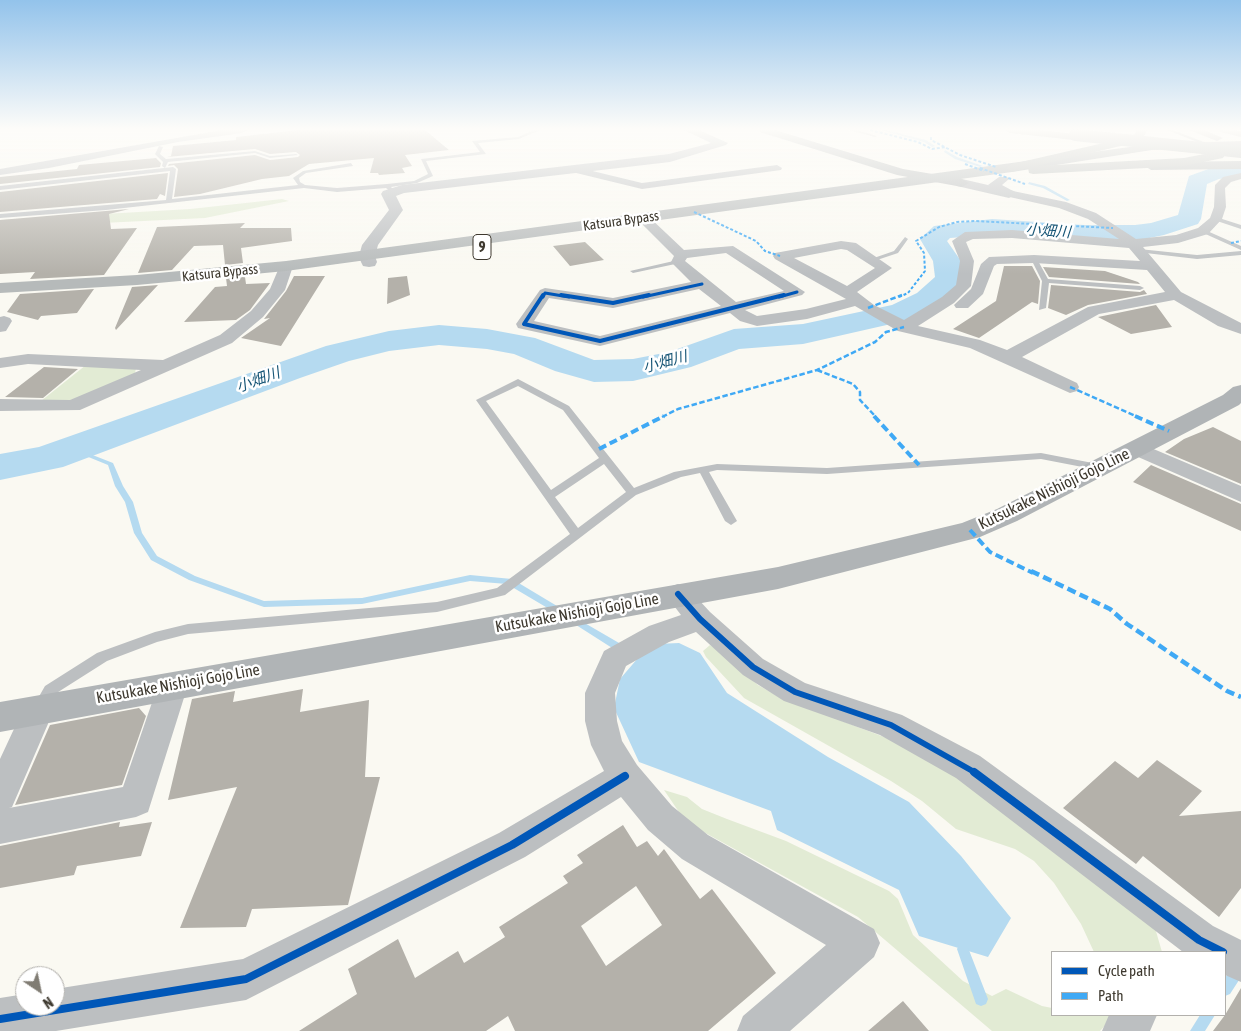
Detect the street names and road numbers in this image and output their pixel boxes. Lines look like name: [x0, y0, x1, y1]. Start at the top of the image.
street label: Katsura Bypass: [582, 207, 660, 235]
road number: 9: [473, 234, 491, 260]
street label: Katsura Bypass: [181, 261, 259, 285]
street label: Kutsukake Nishioji Gojo Line: [975, 444, 1133, 534]
street label: Kutsukake Nishioji Gojo Line: [494, 589, 660, 637]
street label: Kutsukake Nishioji Gojo Line: [95, 660, 261, 708]

